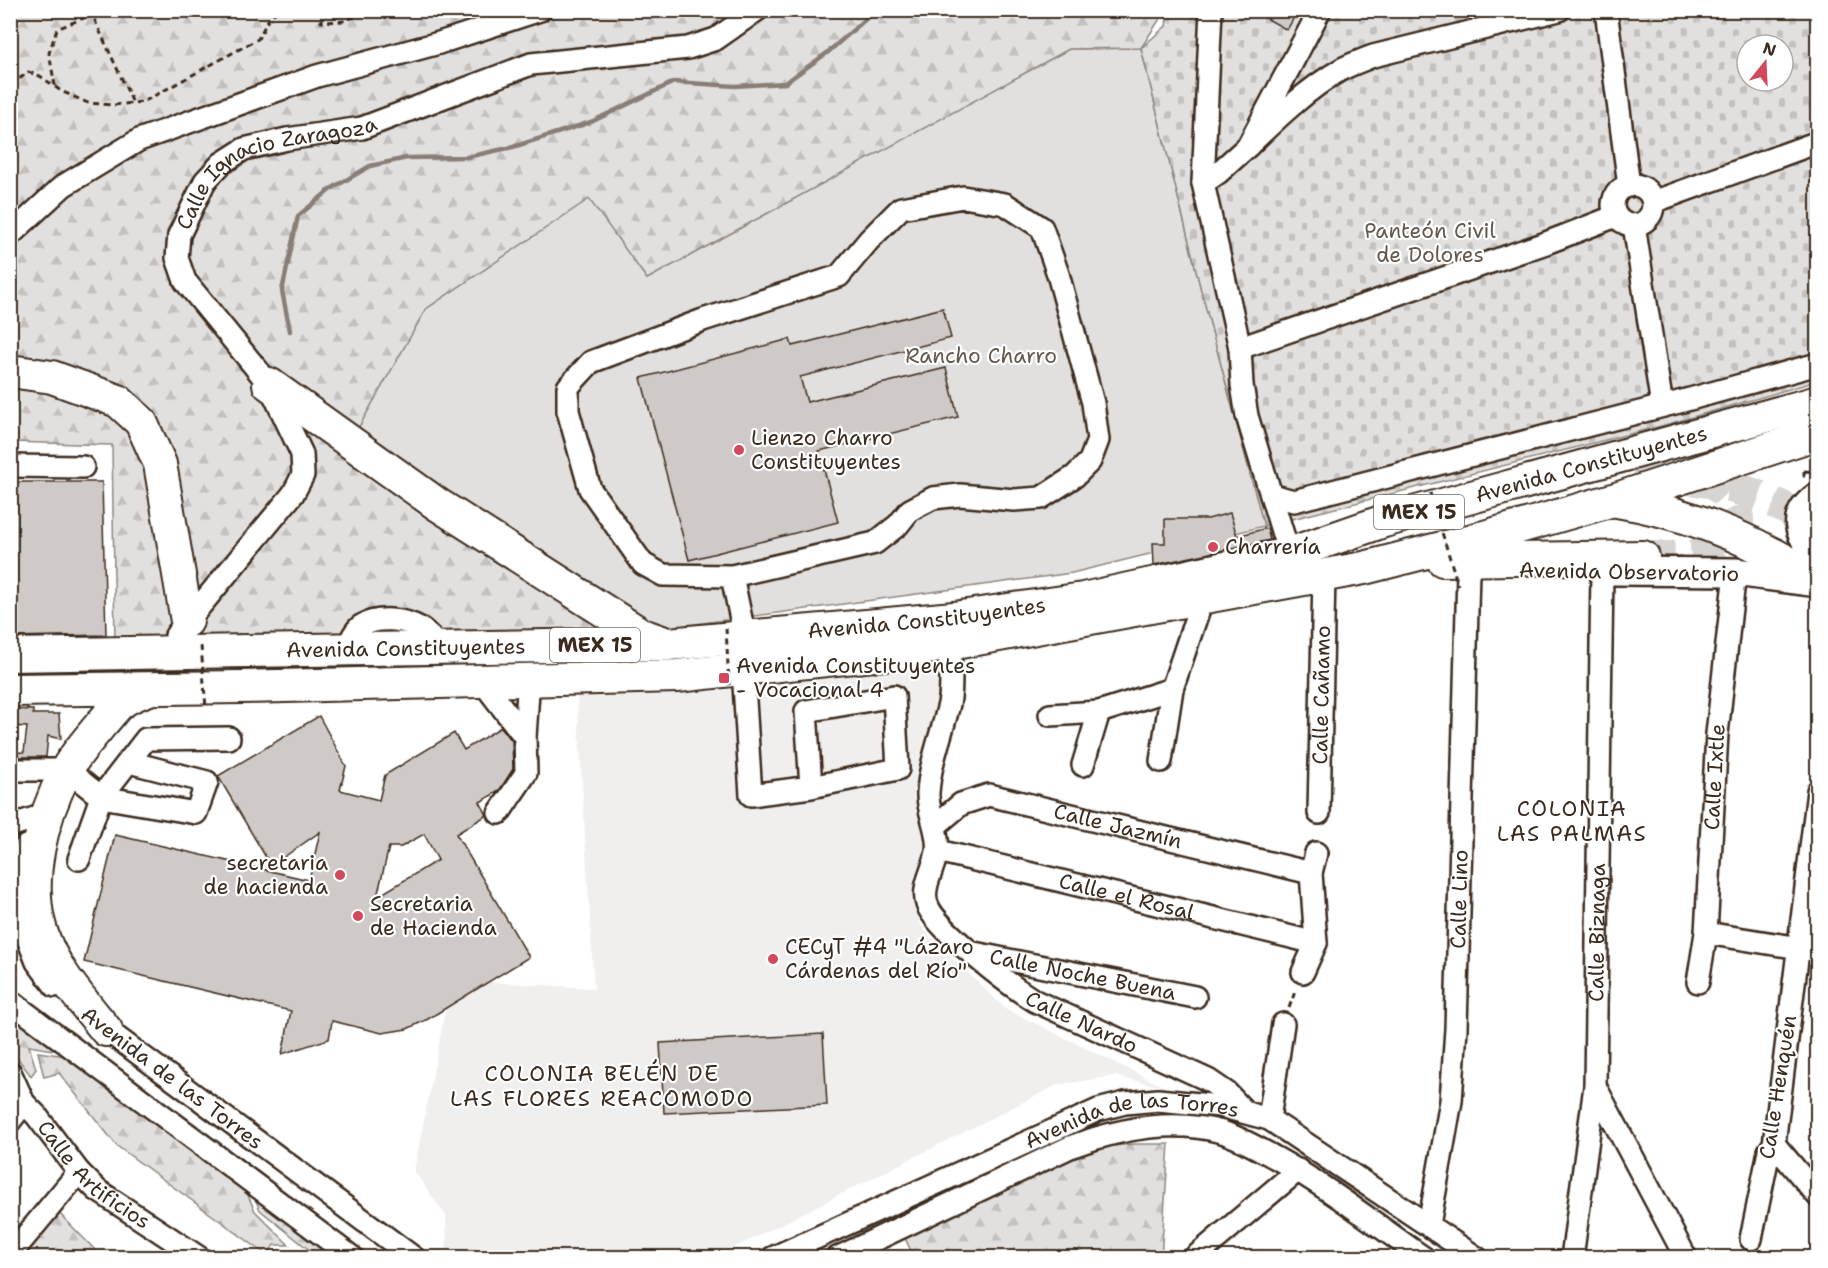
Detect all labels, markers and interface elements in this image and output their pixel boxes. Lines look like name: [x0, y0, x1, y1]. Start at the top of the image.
north arrow: [1735, 33, 1795, 93]
text: N: [1760, 37, 1779, 61]
street label: Calle Ignacio Zaragoza: [170, 110, 381, 234]
park label: Panteón Civil de Dolores: [1364, 217, 1496, 269]
park label: Rancho Charro: [905, 342, 1057, 370]
street label: Avenida Constituyentes: [1472, 419, 1710, 509]
place label: Lienzo Charro Constituyentes: [751, 424, 901, 476]
marker: Lienzo Charro Constituyentes: [732, 443, 746, 457]
road number: MEX 15: [1374, 495, 1464, 529]
place label: Charrería: [1225, 533, 1321, 561]
marker: Charrería: [1206, 540, 1220, 554]
street label: Avenida Observatorio: [1519, 556, 1739, 588]
street label: Avenida Constituyentes: [806, 591, 1048, 645]
street label: Calle Cañamo: [1306, 625, 1337, 765]
road number: MEX 15: [550, 628, 640, 662]
street label: Avenida Constituyentes: [286, 632, 526, 664]
place label: Avenida Constituyentes - Vocacional 4: [736, 652, 975, 704]
marker: Avenida Constituyentes - Vocacional 4: [717, 671, 731, 685]
street label: Calle Ixtle: [1698, 722, 1732, 831]
district label: COLONIA LAS PALMAS: [1497, 794, 1647, 848]
street label: Calle Jazmín: [1051, 797, 1185, 855]
place label: secretaria de hacienda: [204, 849, 328, 901]
street label: Calle Lino: [1444, 849, 1475, 949]
street label: Calle Biznaga: [1582, 863, 1612, 1002]
street label: Calle el Rosal: [1056, 867, 1198, 927]
marker: secretaria de hacienda: [333, 868, 347, 882]
place label: Secretaria de Hacienda: [370, 890, 497, 942]
marker: Secretaria de Hacienda: [351, 909, 365, 923]
place label: CECyT #4 "Lázaro Cárdenas del Río": [785, 933, 974, 985]
street label: Calle Noche Buena: [987, 942, 1179, 1007]
marker: CECyT #4 "Lázaro Cárdenas del Río": [766, 952, 780, 966]
street label: Calle Nardo: [1020, 984, 1142, 1060]
street label: Avenida de las Torres: [75, 1000, 269, 1156]
street label: Calle Henquén: [1753, 1013, 1803, 1161]
district label: COLONIA BELÉN DE LAS FLORES REACOMODO: [450, 1059, 754, 1113]
street label: Avenida de las Torres: [1020, 1086, 1242, 1155]
street label: Calle Artificios: [31, 1115, 156, 1235]

